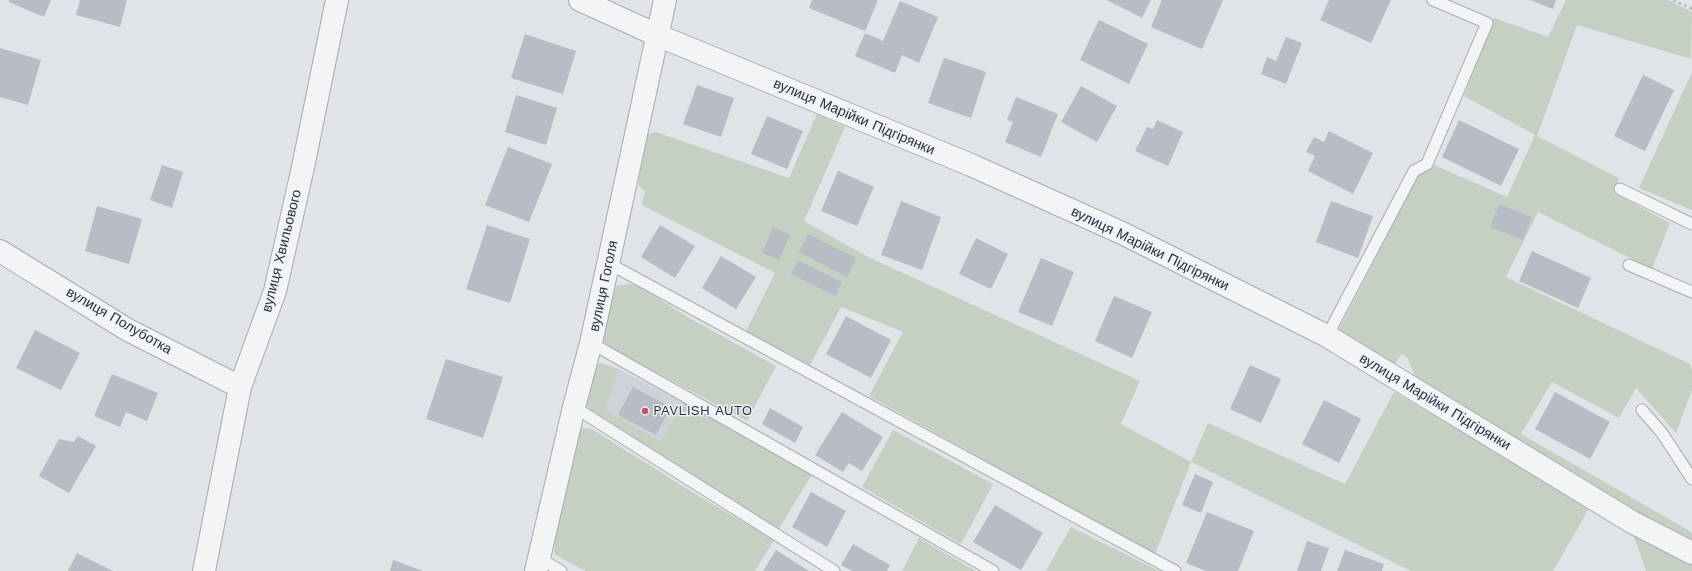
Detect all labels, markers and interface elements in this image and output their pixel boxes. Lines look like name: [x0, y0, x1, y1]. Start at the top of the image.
street label: вулиця Марійки Підгірянки: [771, 75, 937, 159]
street label: вулиця Хвильового: [259, 188, 305, 314]
street label: вулиця Марійки Підгірянки: [1068, 203, 1232, 295]
street label: вулиця Гоголя: [586, 239, 622, 333]
street label: вулиця Полуботка: [63, 284, 175, 358]
street label: вулиця Марійки Підгірянки: [1356, 350, 1514, 454]
place label: PAVLISH AUTO: [653, 403, 752, 419]
marker: PAVLISH AUTO: [640, 406, 650, 416]

